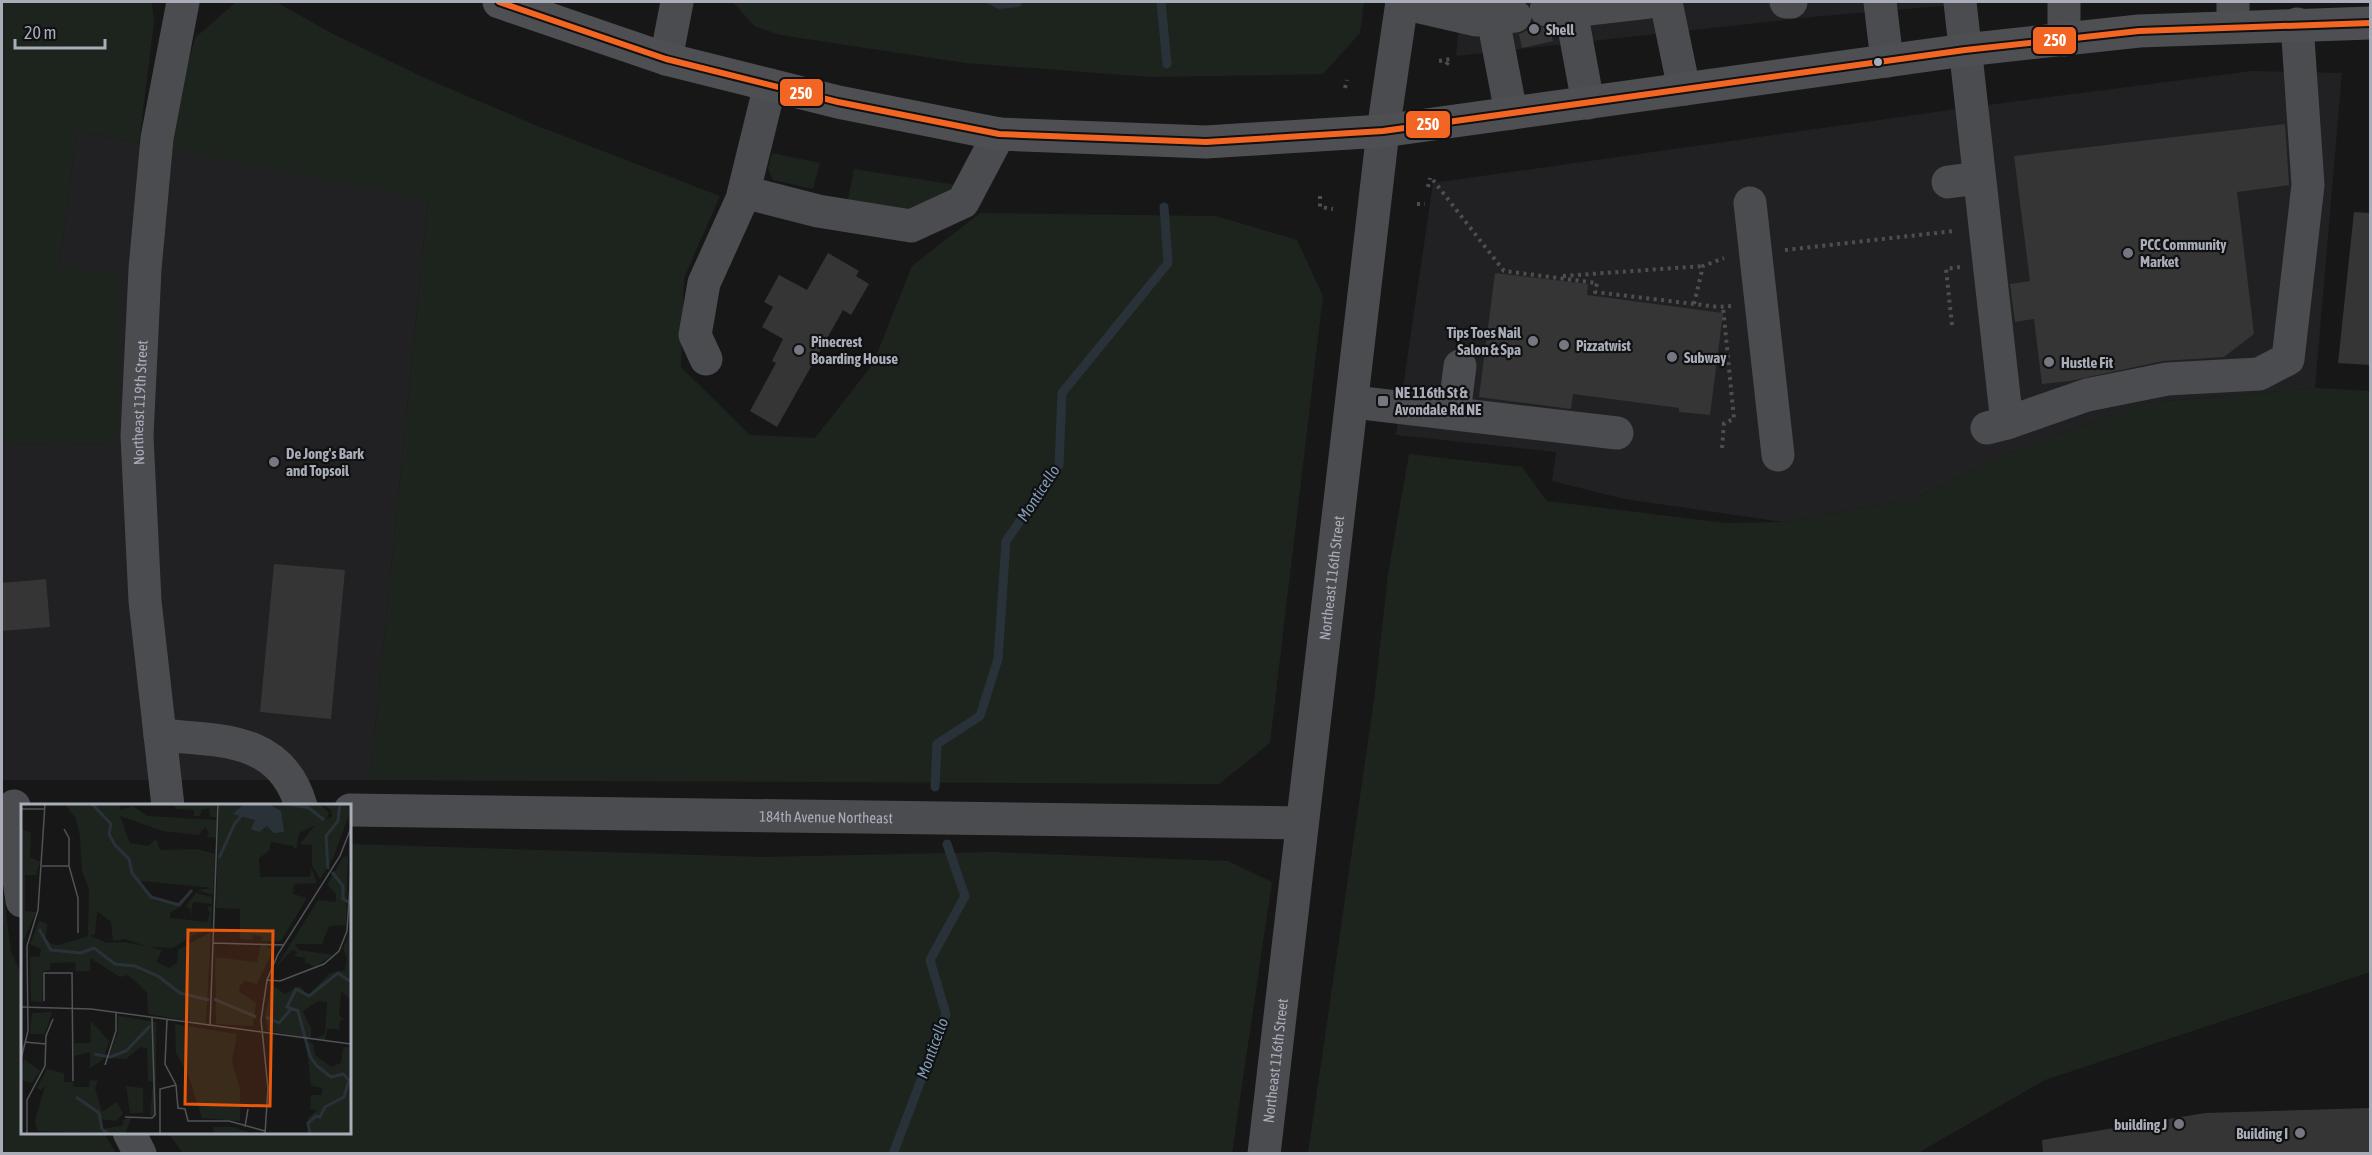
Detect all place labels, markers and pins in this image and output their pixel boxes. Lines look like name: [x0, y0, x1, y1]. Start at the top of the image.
place label: Shell: [1546, 21, 1575, 38]
marker: Shell: [1527, 22, 1541, 36]
unlabelled marker: [1872, 56, 1884, 68]
place label: PCC Community Market: [2140, 236, 2227, 270]
marker: PCC Community Market: [2121, 246, 2135, 260]
place label: Tips Toes Nail Salon & Spa: [1447, 324, 1522, 358]
place label: Pinecrest Boarding House: [811, 333, 898, 367]
marker: Tips Toes Nail Salon & Spa: [1526, 334, 1540, 348]
place label: Pizzatwist: [1576, 337, 1631, 354]
marker: Pizzatwist: [1557, 338, 1571, 352]
marker: Pinecrest Boarding House: [792, 343, 806, 357]
place label: Subway: [1684, 349, 1727, 366]
marker: Subway: [1665, 350, 1679, 364]
place label: Hustle Fit: [2061, 354, 2114, 371]
marker: Hustle Fit: [2042, 355, 2056, 369]
place label: NE 116th St & Avondale Rd NE: [1394, 384, 1482, 418]
marker: NE 116th St & Avondale Rd NE: [1376, 394, 1390, 408]
place label: De Jong's Bark and Topsoil: [286, 445, 364, 479]
marker: De Jong's Bark and Topsoil: [267, 455, 281, 469]
place label: building J: [2114, 1116, 2167, 1133]
marker: building J: [2172, 1117, 2186, 1131]
place label: Building I: [2236, 1125, 2288, 1142]
marker: Building I: [2293, 1126, 2307, 1140]

